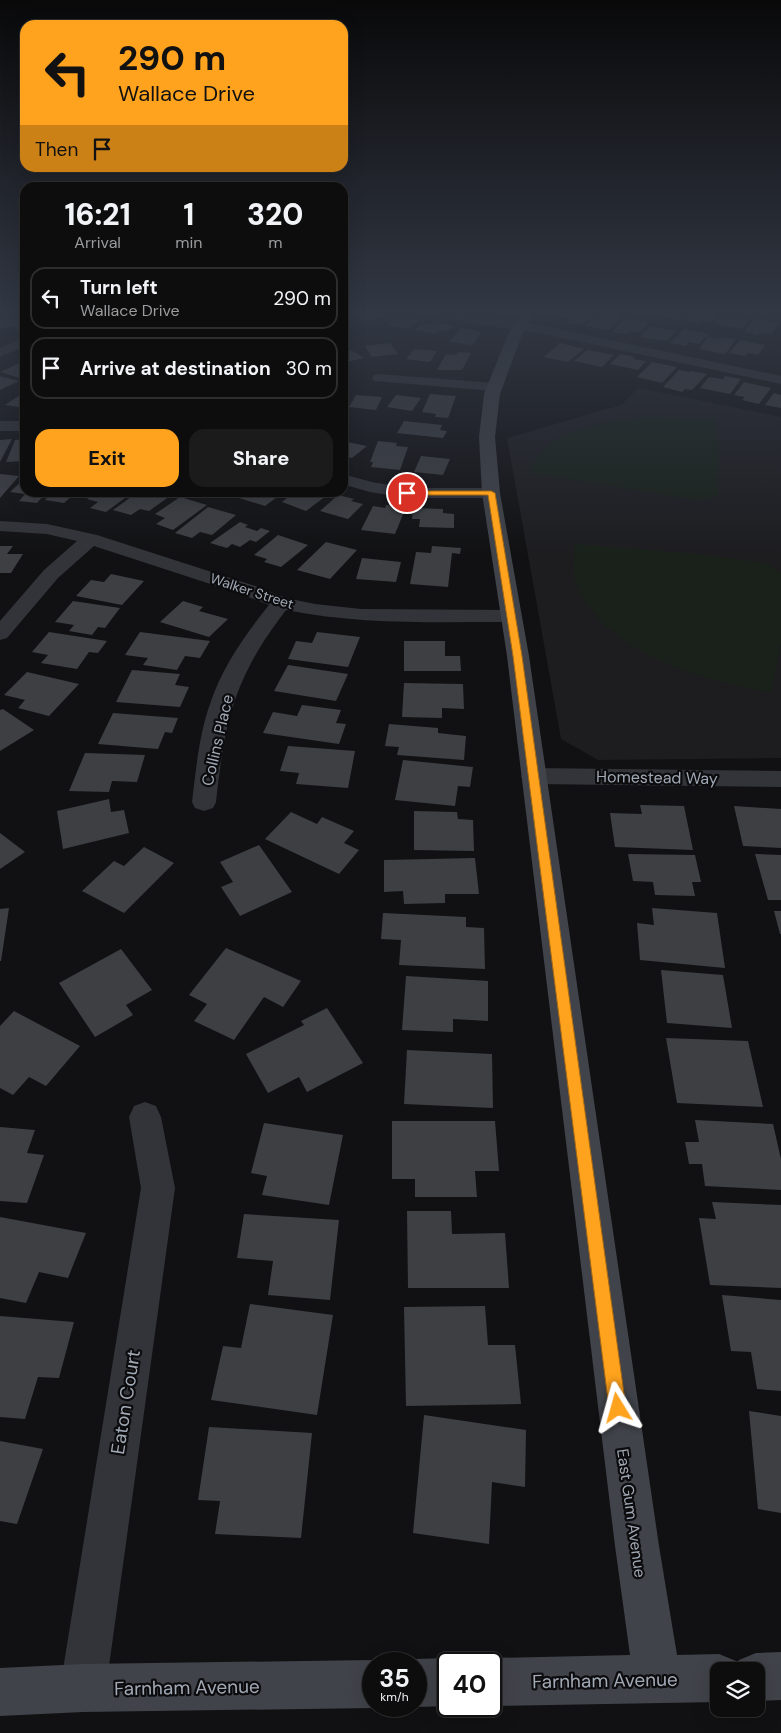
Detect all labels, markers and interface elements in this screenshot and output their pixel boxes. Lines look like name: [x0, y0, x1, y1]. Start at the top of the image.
text: 290 m: [118, 35, 226, 81]
icon: left: [35, 40, 100, 105]
text: Wallace Drive: [118, 79, 255, 108]
icon: arrive: [88, 135, 116, 163]
text: Then: [35, 137, 78, 162]
text: 16:21: [64, 195, 131, 234]
text: 1: [183, 195, 194, 234]
text: 320: [247, 195, 304, 234]
text: Arrival: [74, 232, 121, 253]
text: min: [175, 232, 203, 253]
text: m: [268, 232, 282, 253]
text: Turn left: [80, 275, 158, 300]
icon: left: [37, 284, 65, 312]
text: 290 m: [273, 286, 331, 311]
text: Wallace Drive: [80, 300, 180, 321]
icon: arrive: [37, 354, 65, 382]
text: Arrive at destination: [80, 356, 271, 381]
text: 30 m: [286, 356, 332, 381]
button: Exit: [35, 429, 179, 487]
button: Share: [189, 429, 333, 487]
pin: [386, 472, 428, 514]
icon: arrive: [393, 479, 421, 507]
street label: Walker Street: [208, 569, 296, 613]
street label: Collins Place: [197, 692, 238, 788]
street label: Homestead Way: [596, 766, 718, 789]
street label: Eaton Court: [105, 1348, 146, 1456]
position arrow: [591, 1381, 643, 1433]
street label: East Gum Avenue: [612, 1447, 651, 1579]
speed limit sign: 40: [437, 1652, 502, 1717]
text: 35: [379, 1662, 410, 1695]
map controls: [710, 1662, 765, 1717]
button: layers: [710, 1662, 765, 1717]
street label: Farnham Avenue: [532, 1667, 678, 1694]
street label: Farnham Avenue: [114, 1674, 260, 1701]
text: km/h: [380, 1689, 409, 1705]

